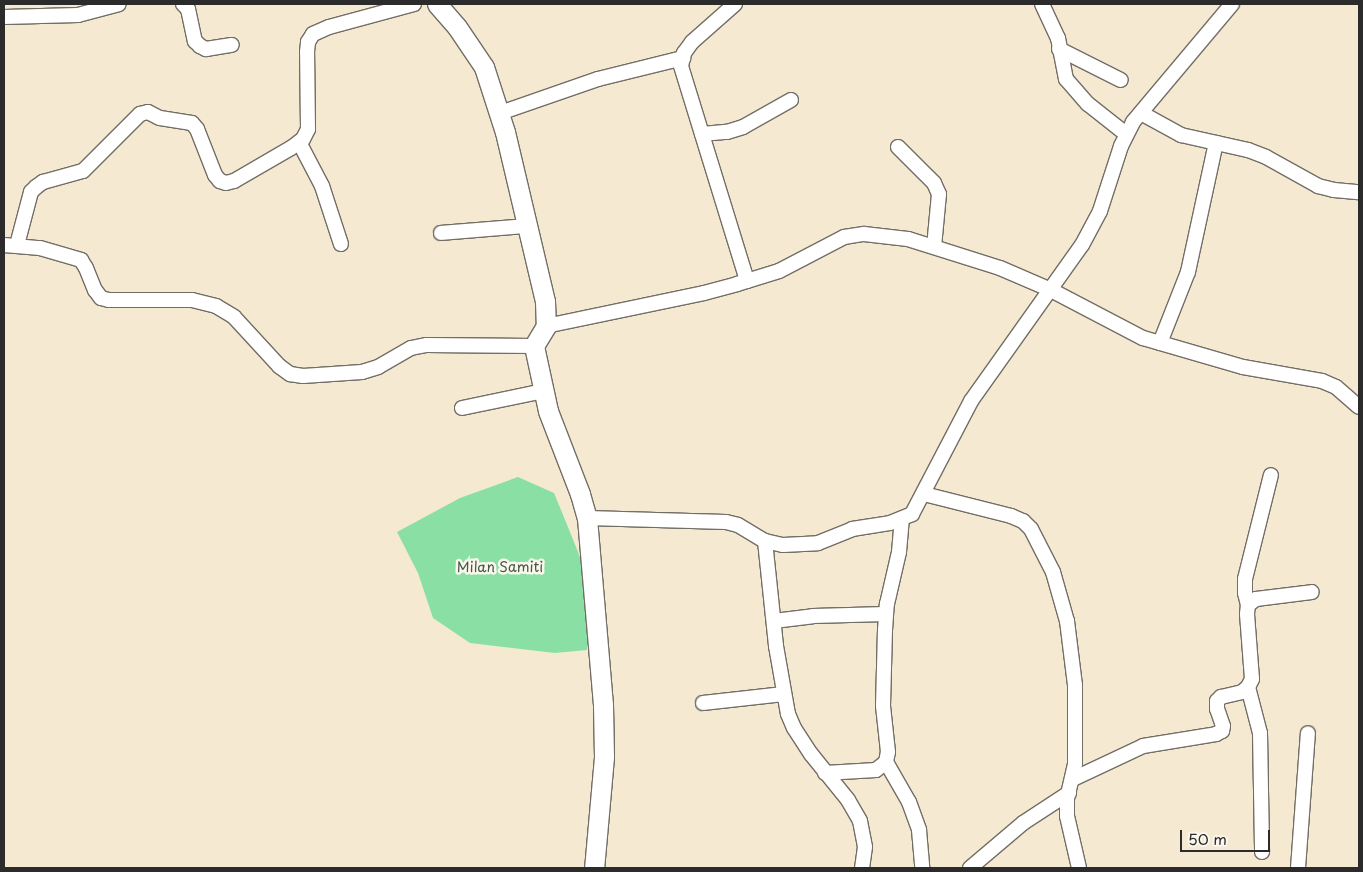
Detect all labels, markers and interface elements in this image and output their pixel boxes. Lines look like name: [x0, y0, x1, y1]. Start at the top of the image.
park label: Milan Samiti: [457, 559, 543, 575]
scale bar: [1183, 820, 1273, 852]
text: 50 m: [1188, 827, 1227, 850]

